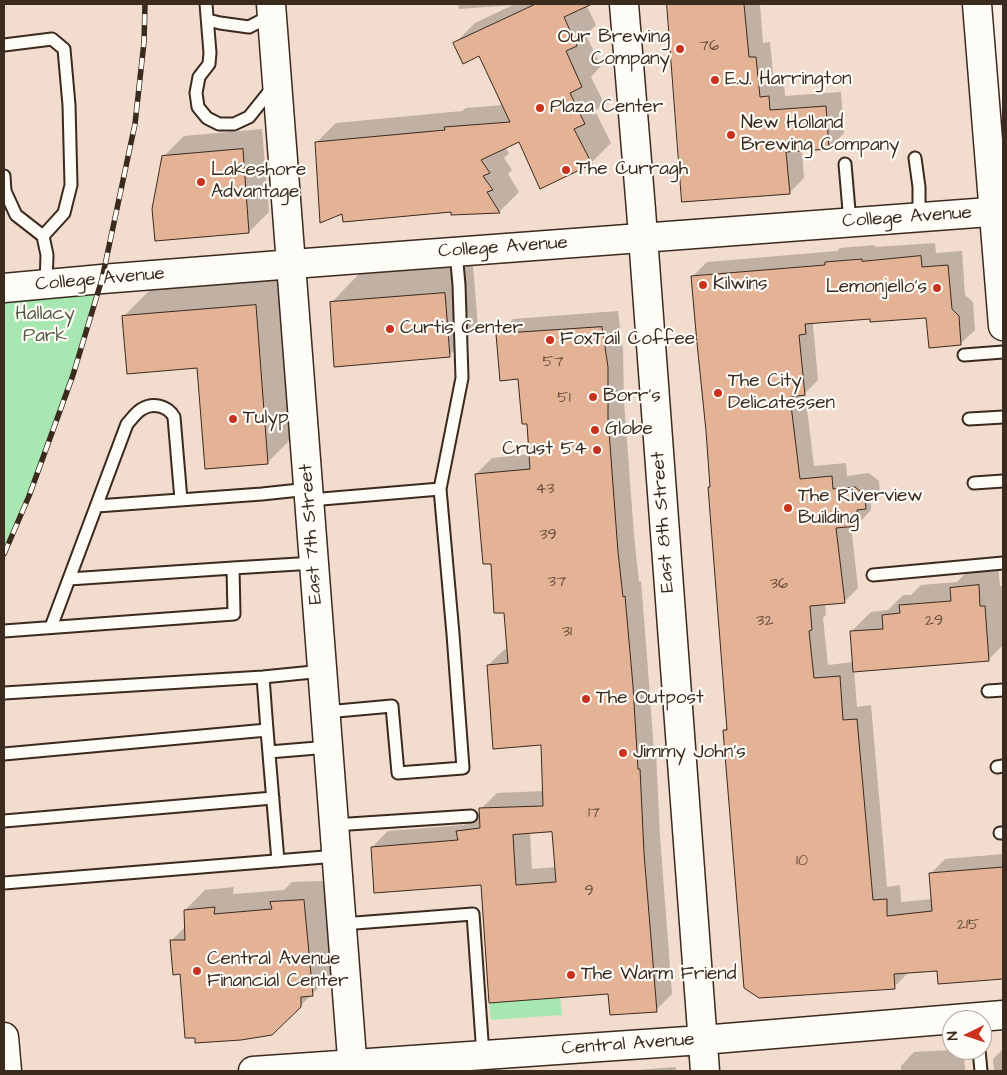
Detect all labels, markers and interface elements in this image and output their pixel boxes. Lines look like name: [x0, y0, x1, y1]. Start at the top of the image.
place label: Our Brewing Company: [558, 27, 670, 71]
house number: 76: [699, 37, 719, 57]
marker: Our Brewing Company: [674, 43, 686, 55]
place label: E.J. Harrington: [725, 69, 851, 91]
marker: E.J. Harrington: [709, 74, 721, 86]
place label: Plaza Center: [550, 97, 663, 119]
marker: Plaza Center: [534, 102, 546, 114]
place label: New Holland Brewing Company: [741, 113, 900, 157]
marker: New Holland Brewing Company: [725, 129, 737, 141]
place label: The Curragh: [576, 159, 688, 181]
place label: Lakeshore Advantage: [211, 160, 306, 204]
marker: The Curragh: [560, 164, 572, 176]
marker: Lakeshore Advantage: [195, 176, 207, 188]
street label: College Avenue: [841, 202, 973, 234]
street label: College Avenue: [437, 232, 569, 264]
street label: College Avenue: [34, 263, 166, 297]
place label: Kilwins: [713, 274, 768, 296]
place label: Lemonjello's: [826, 277, 927, 299]
marker: Kilwins: [697, 279, 709, 291]
marker: Lemonjello's: [931, 282, 943, 294]
park label: Hallacy Park: [15, 304, 75, 348]
place label: Curtis Center: [400, 318, 523, 340]
marker: Curtis Center: [384, 323, 396, 335]
place label: FoxTail Coffee: [560, 329, 695, 351]
marker: FoxTail Coffee: [544, 334, 556, 346]
house number: 57: [542, 353, 564, 373]
place label: The City Delicatessen: [728, 371, 835, 415]
place label: Borr's: [603, 386, 661, 408]
marker: The City Delicatessen: [712, 387, 724, 399]
house number: 51: [557, 389, 571, 409]
marker: Borr's: [587, 391, 599, 403]
place label: Tulyp: [243, 408, 288, 430]
marker: Tulyp: [227, 413, 239, 425]
place label: Globe: [605, 419, 653, 441]
marker: Globe: [589, 424, 601, 436]
place label: Crust 54: [502, 439, 587, 461]
marker: Crust 54: [591, 444, 603, 456]
street label: East 8th Street: [648, 451, 680, 593]
street label: East 7th Street: [296, 463, 328, 605]
house number: 43: [535, 480, 555, 500]
place label: The Riverview Building: [798, 486, 923, 530]
marker: The Riverview Building: [782, 502, 794, 514]
house number: 39: [539, 526, 557, 546]
house number: 37: [548, 573, 566, 593]
house number: 36: [770, 575, 788, 595]
house number: 32: [756, 612, 774, 632]
house number: 29: [925, 612, 943, 632]
house number: 31: [562, 623, 572, 643]
place label: The Outpost: [596, 688, 704, 710]
marker: The Outpost: [580, 693, 592, 705]
place label: Jimmy John's: [633, 742, 746, 764]
marker: Jimmy John's: [617, 747, 629, 759]
house number: 17: [588, 804, 600, 824]
house number: 10: [796, 852, 808, 872]
house number: 9: [584, 882, 594, 902]
house number: 215: [957, 916, 979, 936]
place label: Central Avenue Financial Center: [207, 949, 349, 993]
place label: The Warm Friend: [581, 964, 737, 986]
marker: Central Avenue Financial Center: [191, 965, 203, 977]
marker: The Warm Friend: [565, 969, 577, 981]
north arrow: [942, 1010, 992, 1060]
street label: Central Avenue: [561, 1029, 695, 1061]
text: N: [943, 1031, 963, 1041]

